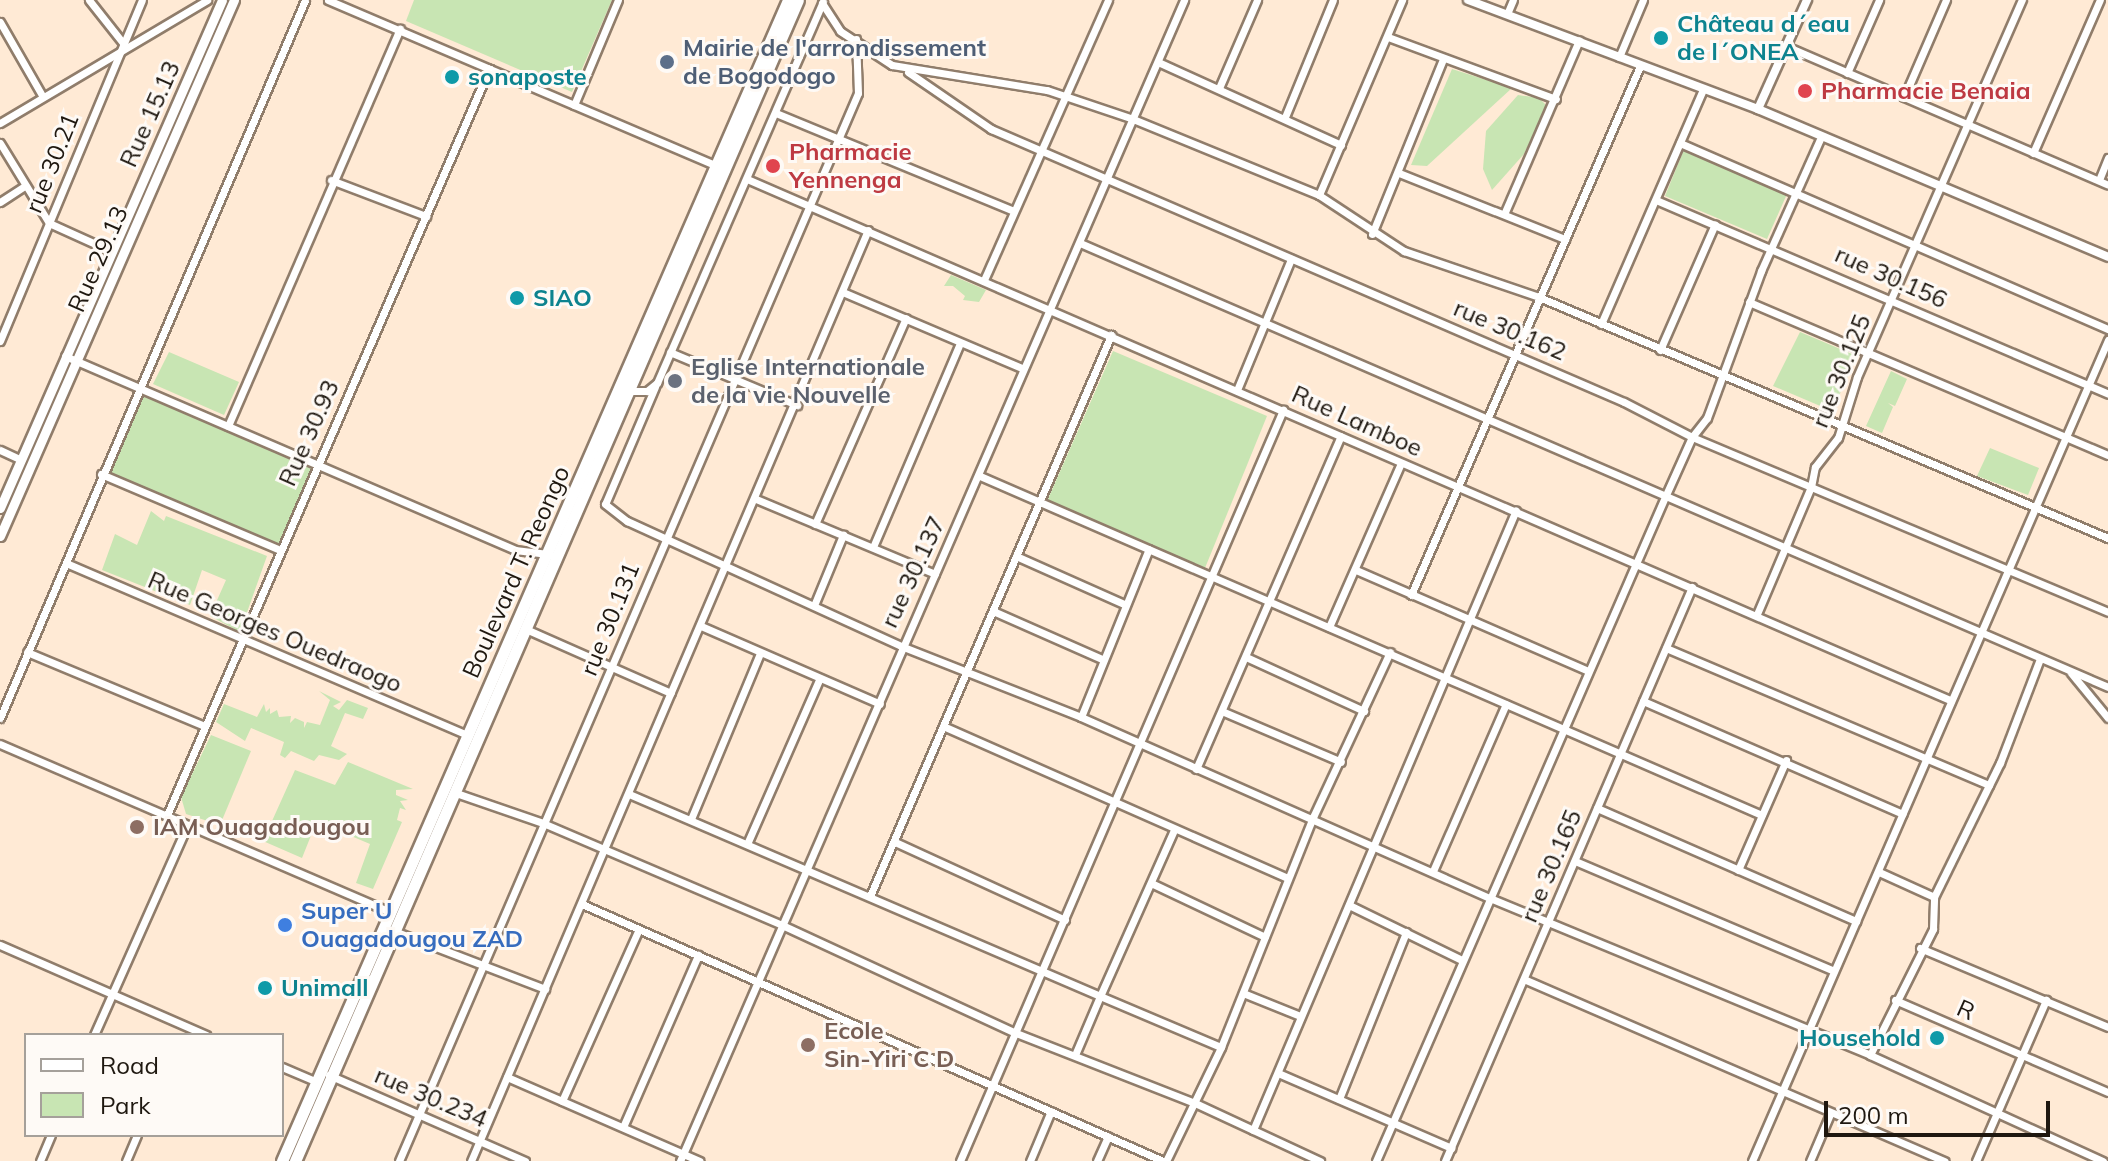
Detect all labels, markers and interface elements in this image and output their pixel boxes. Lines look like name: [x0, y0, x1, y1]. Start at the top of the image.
place label: Château d´eau de l´ONEA: [1677, 10, 1850, 66]
marker: Château d´eau de l´ONEA: [1652, 29, 1670, 47]
place label: Mairie de l'arrondissement de Bogodogo: [683, 34, 986, 90]
marker: Mairie de l'arrondissement de Bogodogo: [658, 53, 676, 71]
street label: Rue 15.13: [114, 57, 186, 171]
place label: sonaposte: [468, 63, 587, 91]
marker: sonaposte: [443, 68, 461, 86]
place label: Pharmacie Benaia: [1821, 77, 2031, 105]
marker: Pharmacie Benaia: [1796, 82, 1814, 100]
street label: rue 30.21: [19, 109, 85, 217]
place label: Pharmacie Yennenga: [789, 138, 912, 194]
marker: Pharmacie Yennenga: [764, 157, 782, 175]
street label: Rue 29.13: [62, 202, 134, 316]
street label: rue 30.156: [1831, 240, 1951, 314]
place label: SIAO: [533, 284, 592, 312]
marker: SIAO: [508, 289, 526, 307]
street label: rue 30.162: [1449, 293, 1571, 367]
street label: rue 30.125: [1805, 310, 1877, 432]
place label: Eglise Internationale de la vie Nouvelle: [691, 353, 925, 409]
marker: Eglise Internationale de la vie Nouvelle: [666, 372, 684, 390]
street label: Rue 30.93: [273, 376, 345, 490]
street label: Rue Lamboe: [1287, 379, 1427, 463]
street label: Boulevard T. Reongo: [456, 462, 576, 682]
street label: rue 30.137: [875, 512, 951, 632]
street label: rue 30.131: [574, 558, 646, 680]
street label: Rue Georges Ouedraogo: [144, 565, 406, 699]
street label: rue 30.165: [1514, 805, 1588, 927]
place label: IAM Ouagadougou: [153, 813, 370, 841]
marker: IAM Ouagadougou: [128, 818, 146, 836]
place label: Super U Ouagadougou ZAD: [301, 897, 523, 953]
marker: Super U Ouagadougou ZAD: [276, 916, 294, 934]
place label: Unimall: [281, 974, 368, 1002]
marker: Unimall: [256, 979, 274, 997]
street label: R: [1953, 993, 1979, 1027]
place label: Ecole Sin-Yiri C D: [824, 1017, 954, 1073]
place label: Household: [1799, 1024, 1921, 1052]
marker: Household: [1928, 1029, 1946, 1047]
legend: [24, 1033, 284, 1137]
marker: Ecole Sin-Yiri C D: [799, 1036, 817, 1054]
text: Road: [100, 1050, 159, 1080]
street label: rue 30.234: [370, 1060, 492, 1134]
scale bar: [1828, 1085, 2054, 1135]
text: Park: [100, 1090, 151, 1120]
text: 200 m: [1838, 1100, 1909, 1130]

